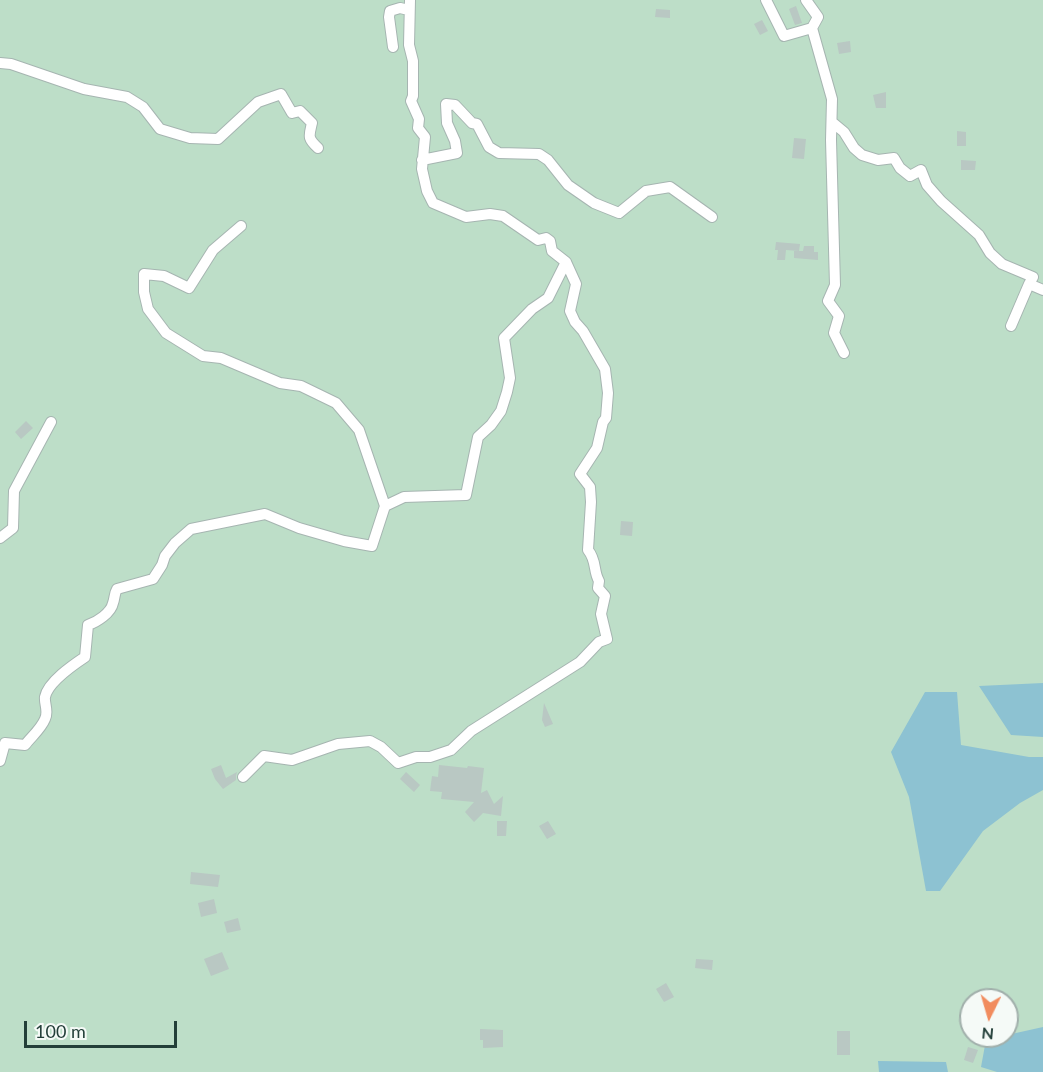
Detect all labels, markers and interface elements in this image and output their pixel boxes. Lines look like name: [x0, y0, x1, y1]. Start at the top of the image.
north arrow: [959, 988, 1019, 1048]
scale bar: [27, 1009, 180, 1047]
text: 100 m: [35, 1020, 86, 1042]
text: N: [981, 1024, 995, 1044]

